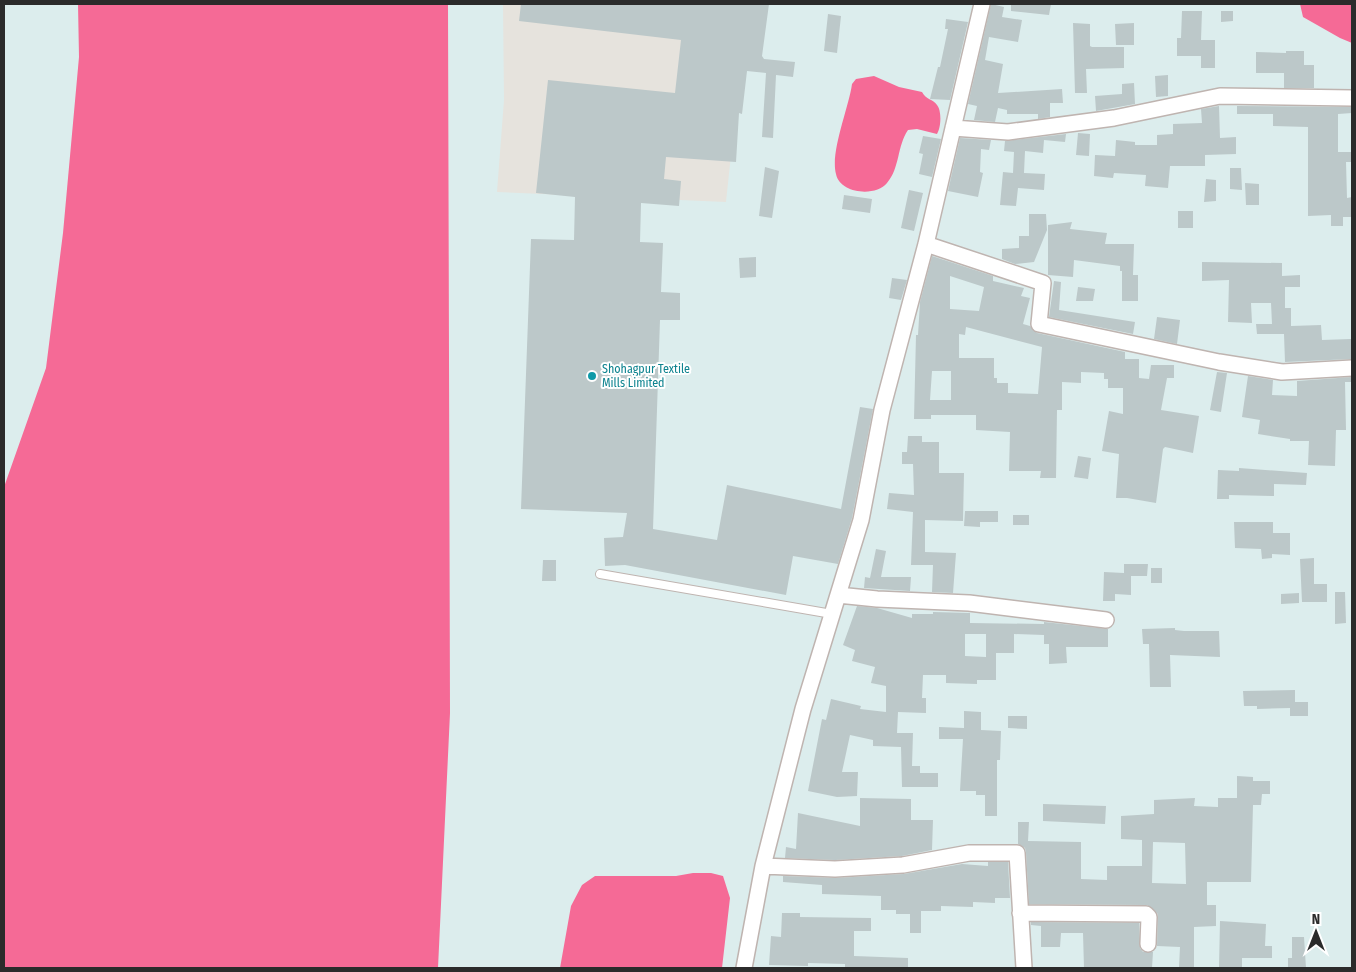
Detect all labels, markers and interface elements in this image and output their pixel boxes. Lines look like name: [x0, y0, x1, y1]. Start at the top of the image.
place label: Shohagpur Textile Mills Limited: [602, 362, 690, 390]
marker: Shohagpur Textile Mills Limited: [586, 370, 598, 382]
north arrow: [1291, 907, 1341, 957]
text: N: [1312, 911, 1320, 928]

